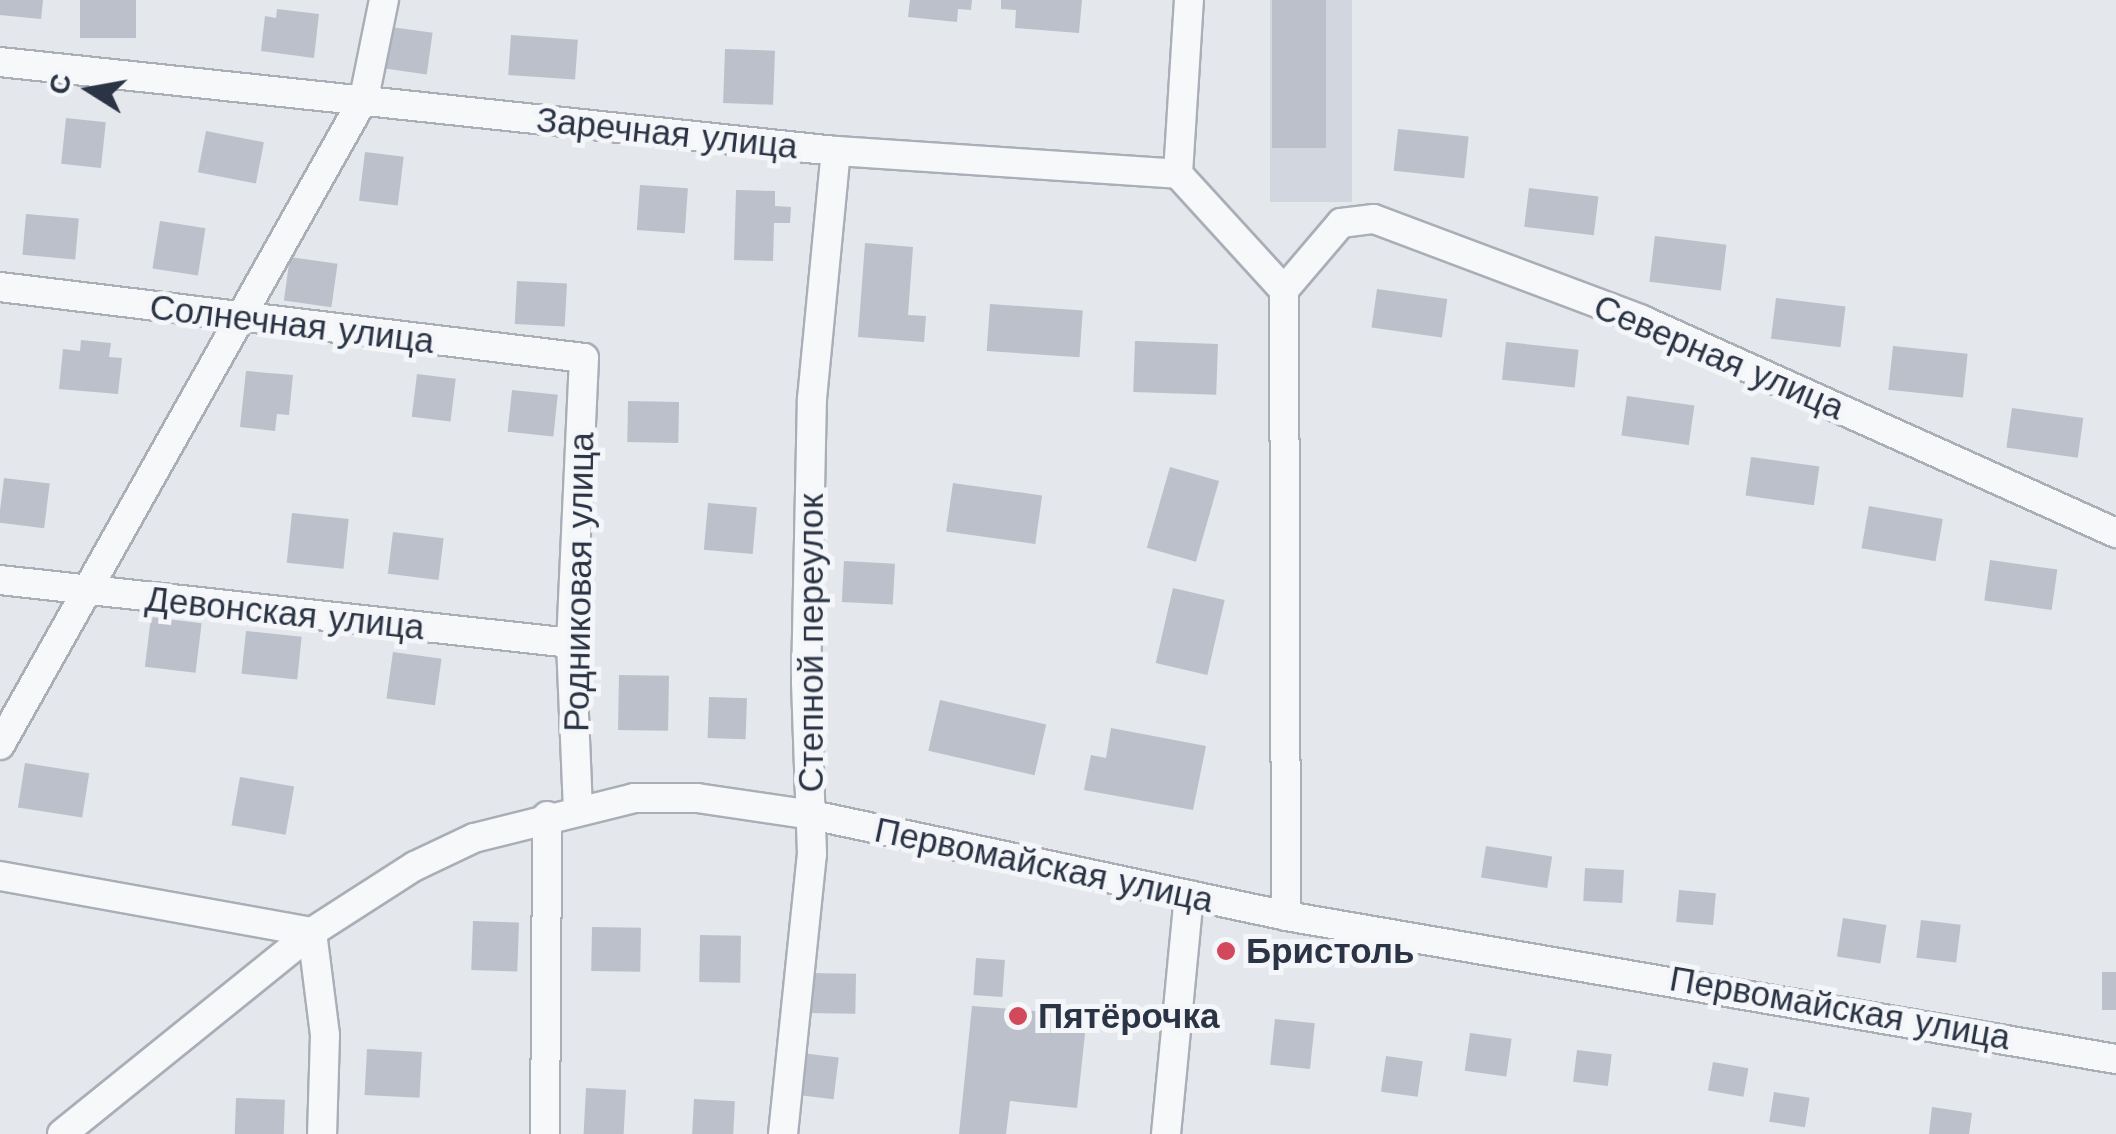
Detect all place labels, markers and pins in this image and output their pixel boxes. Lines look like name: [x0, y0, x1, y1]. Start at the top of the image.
place label: Бристоль: [1246, 930, 1414, 972]
marker: Бристоль: [1215, 940, 1237, 962]
place label: Пятёрочка: [1038, 995, 1219, 1037]
marker: Пятёрочка: [1007, 1005, 1029, 1027]

